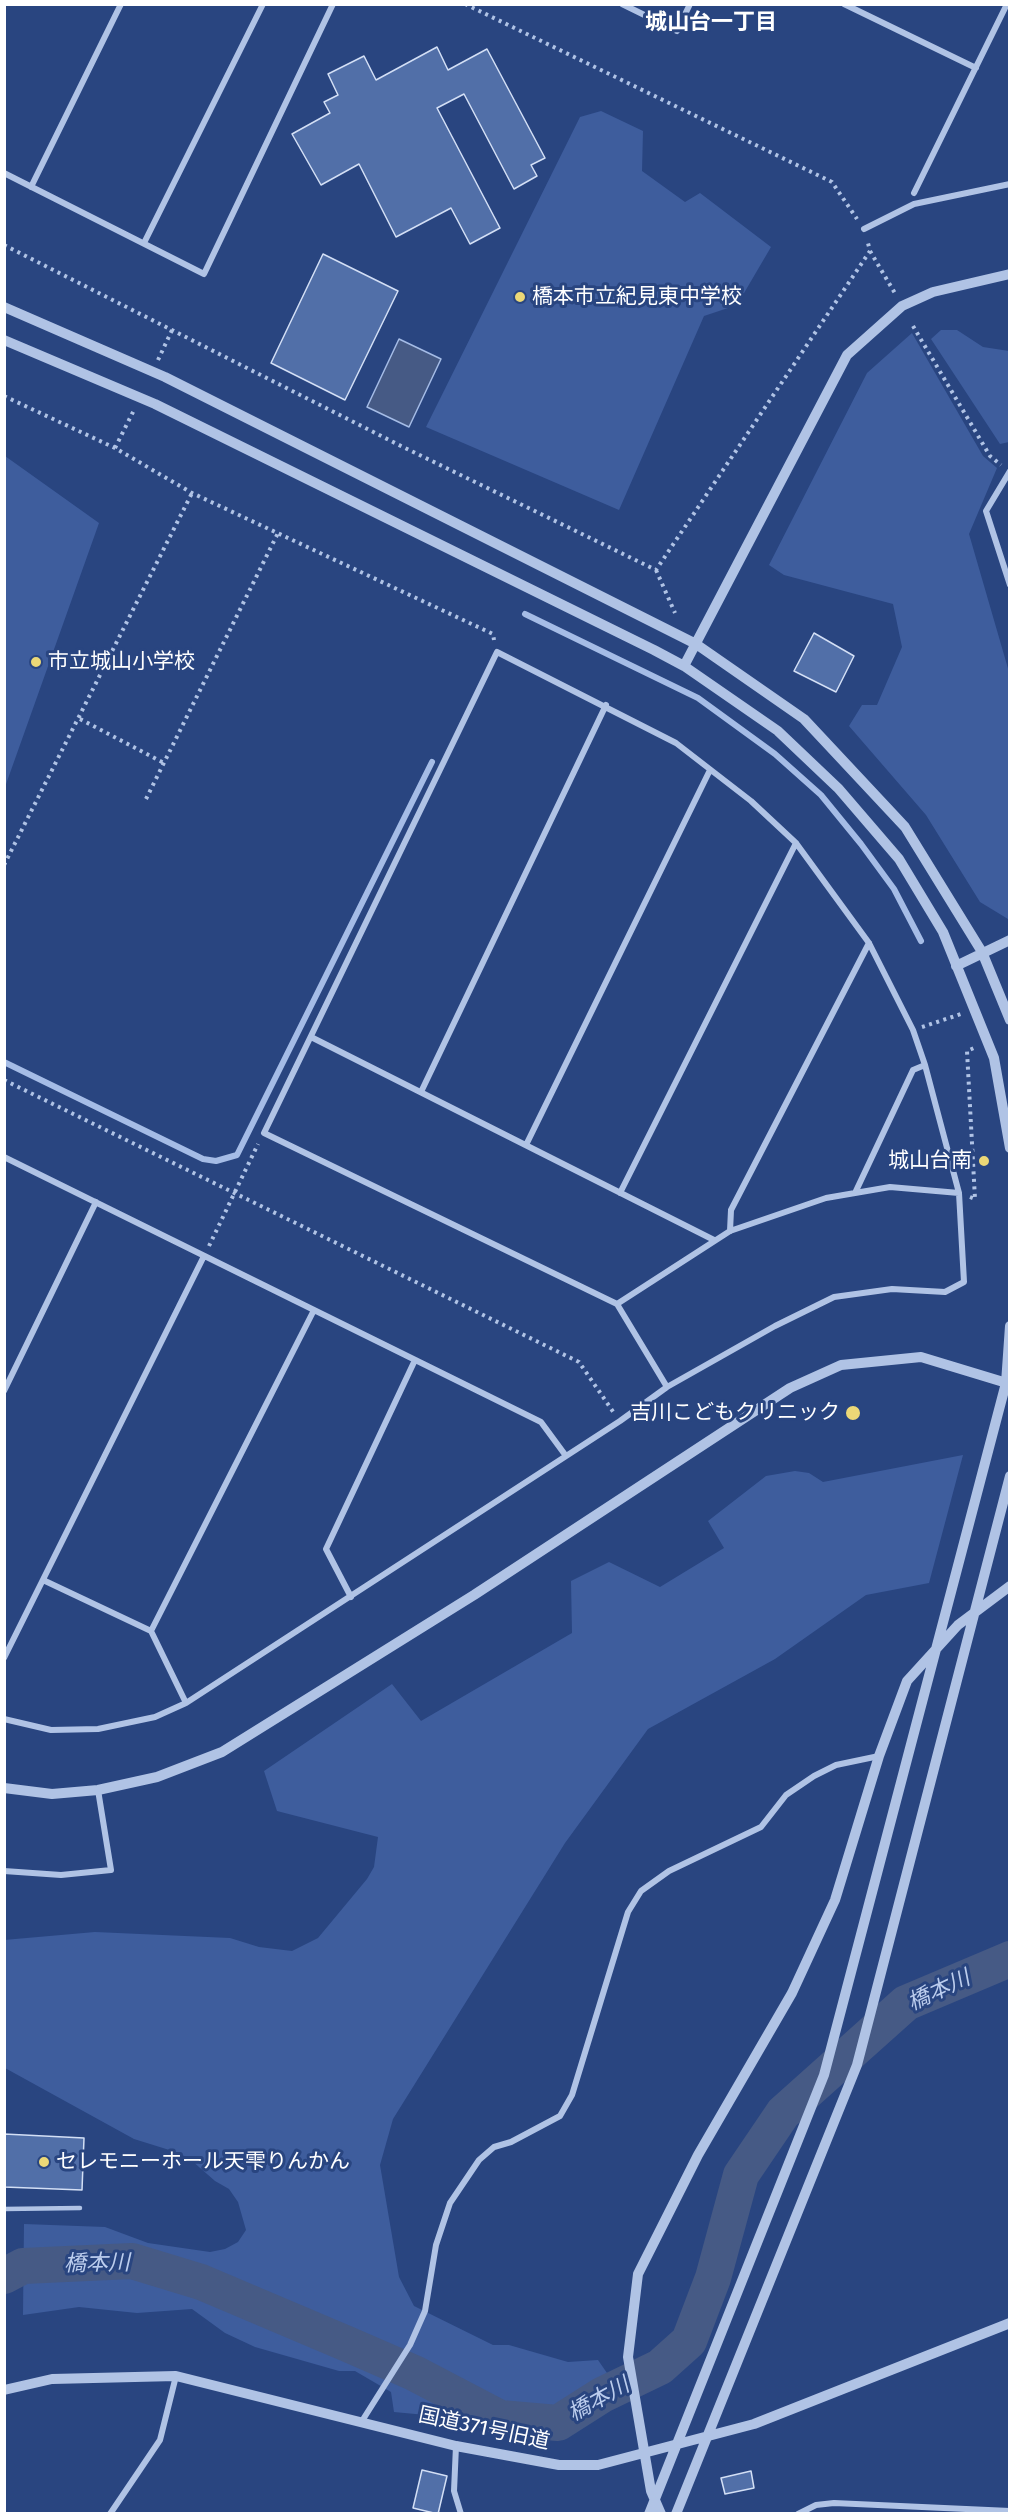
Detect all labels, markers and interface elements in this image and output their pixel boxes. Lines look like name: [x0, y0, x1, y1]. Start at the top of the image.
district label: 城山台一丁目: [645, 10, 777, 36]
place label: 橋本市立紀見東中学校: [532, 284, 742, 310]
marker: 橋本市立紀見東中学校: [513, 290, 527, 304]
place label: 市立城山小学校: [48, 649, 195, 675]
marker: 市立城山小学校: [29, 655, 43, 669]
place label: 城山台南: [888, 1148, 972, 1174]
marker: 城山台南: [977, 1154, 991, 1168]
place label: 吉川こどもクリニック: [630, 1400, 840, 1426]
marker: 吉川こどもクリニック: [844, 1404, 862, 1422]
water label: 橋本川: [904, 1965, 974, 2017]
place label: セレモニーホール天雫りんかん: [56, 2149, 350, 2175]
marker: セレモニーホール天雫りんかん: [37, 2155, 51, 2169]
water label: 橋本川: [64, 2250, 130, 2278]
water label: 橋本川: [564, 2372, 634, 2428]
street label: 国道371号旧道: [416, 2403, 552, 2455]

